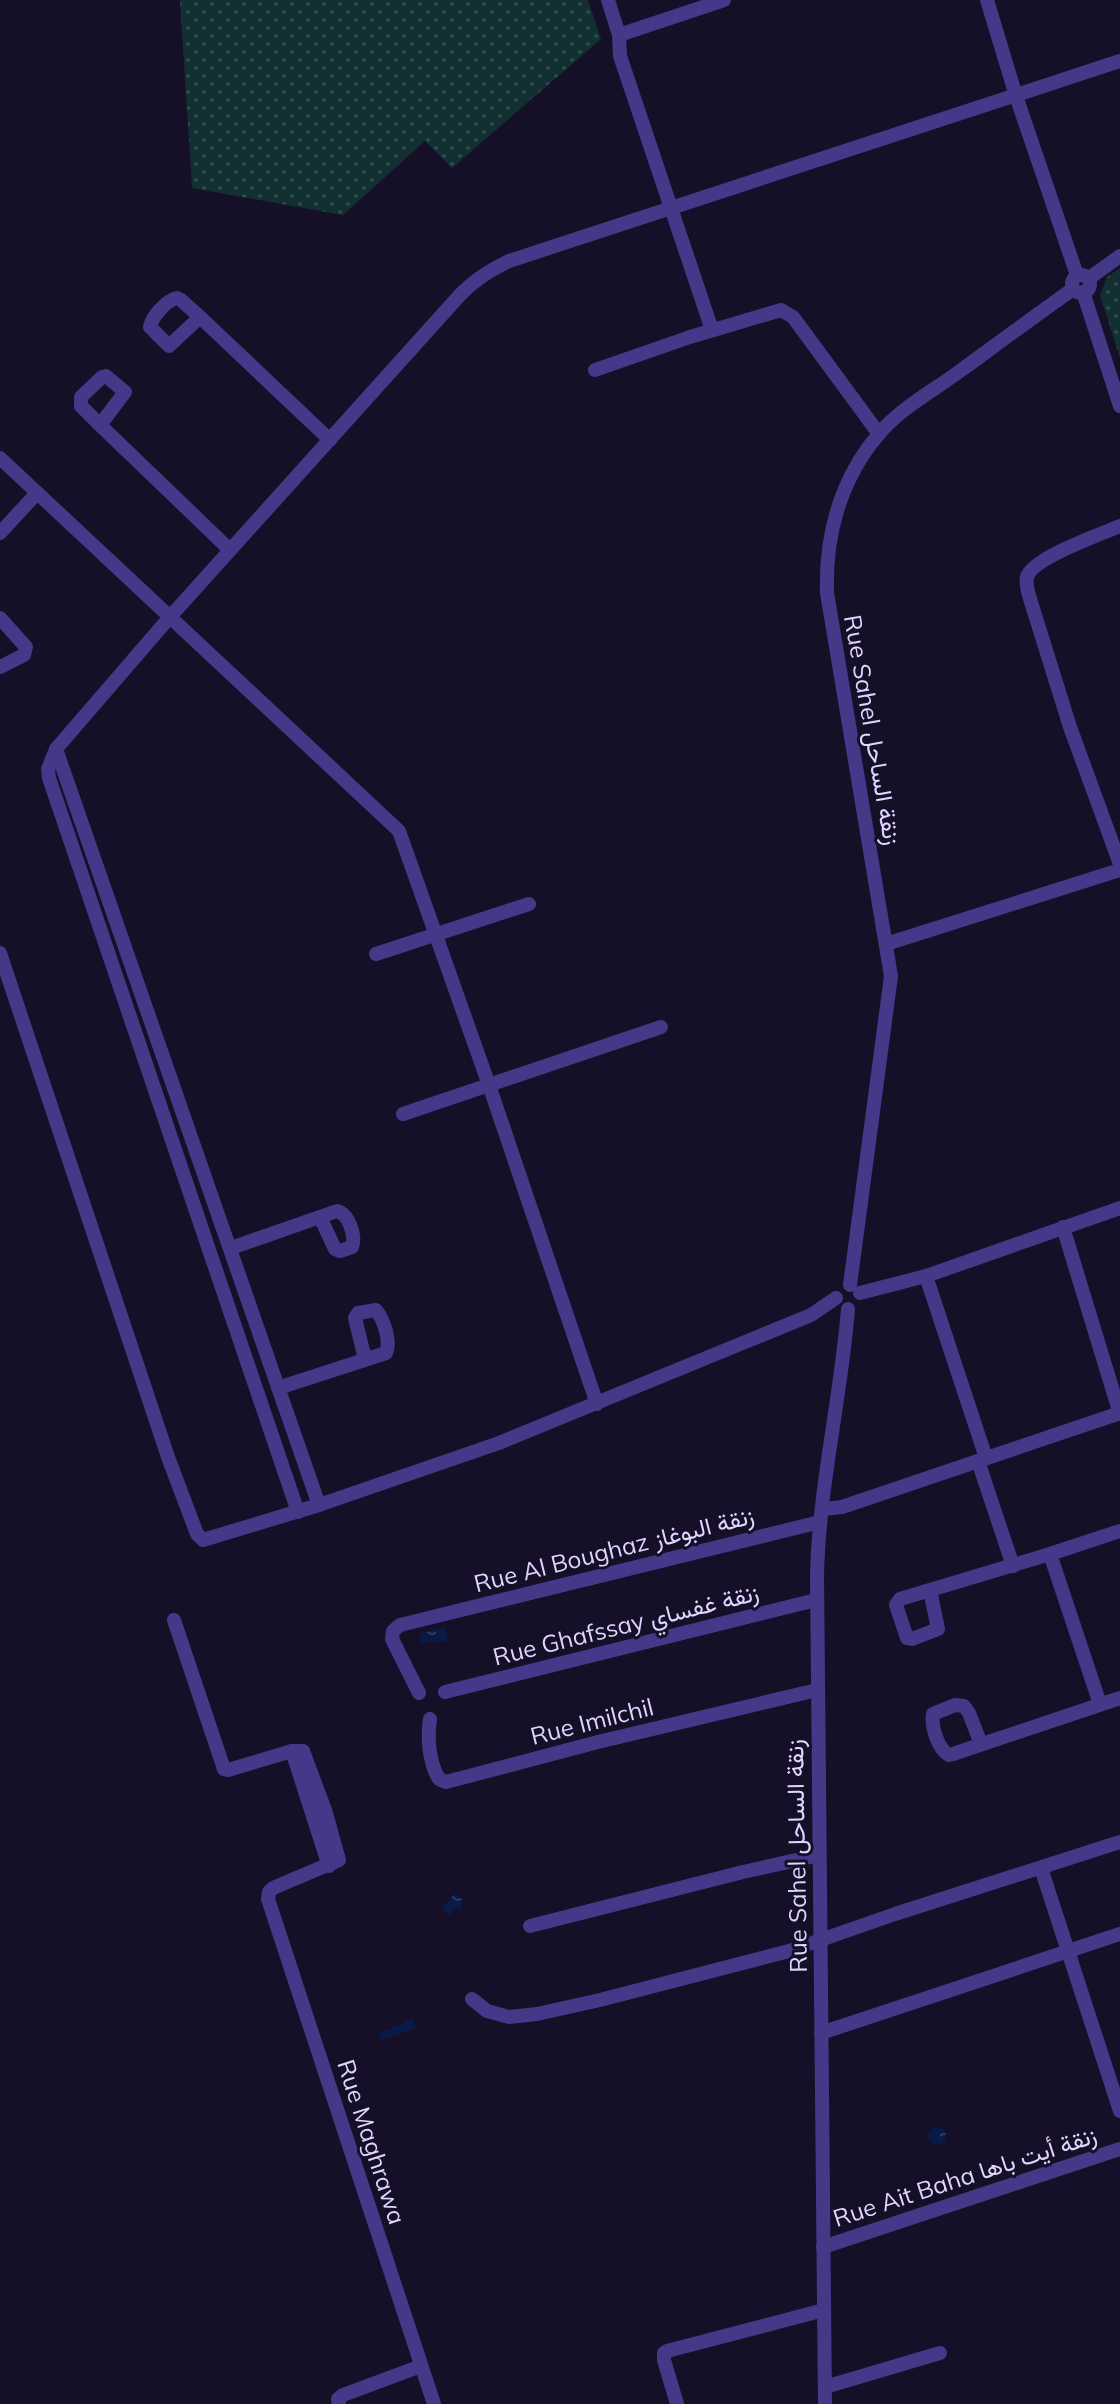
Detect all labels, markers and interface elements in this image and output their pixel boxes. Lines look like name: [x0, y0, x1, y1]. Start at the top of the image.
street label: Rue Sahel زنقة الساحل: [837, 612, 908, 848]
street label: Rue Al Boughaz زنقة البوغاز: [471, 1500, 757, 1599]
street label: Rue Ghafssay زنقة غفساي: [490, 1576, 763, 1676]
street label: Rue Imilchil: [527, 1691, 656, 1751]
street label: Rue Sahel زنقة الساحل: [779, 1739, 814, 1973]
street label: Rue Maghrawa: [331, 2056, 413, 2228]
street label: Rue Ait Baha زنقة أيت باها: [829, 2119, 1101, 2234]

